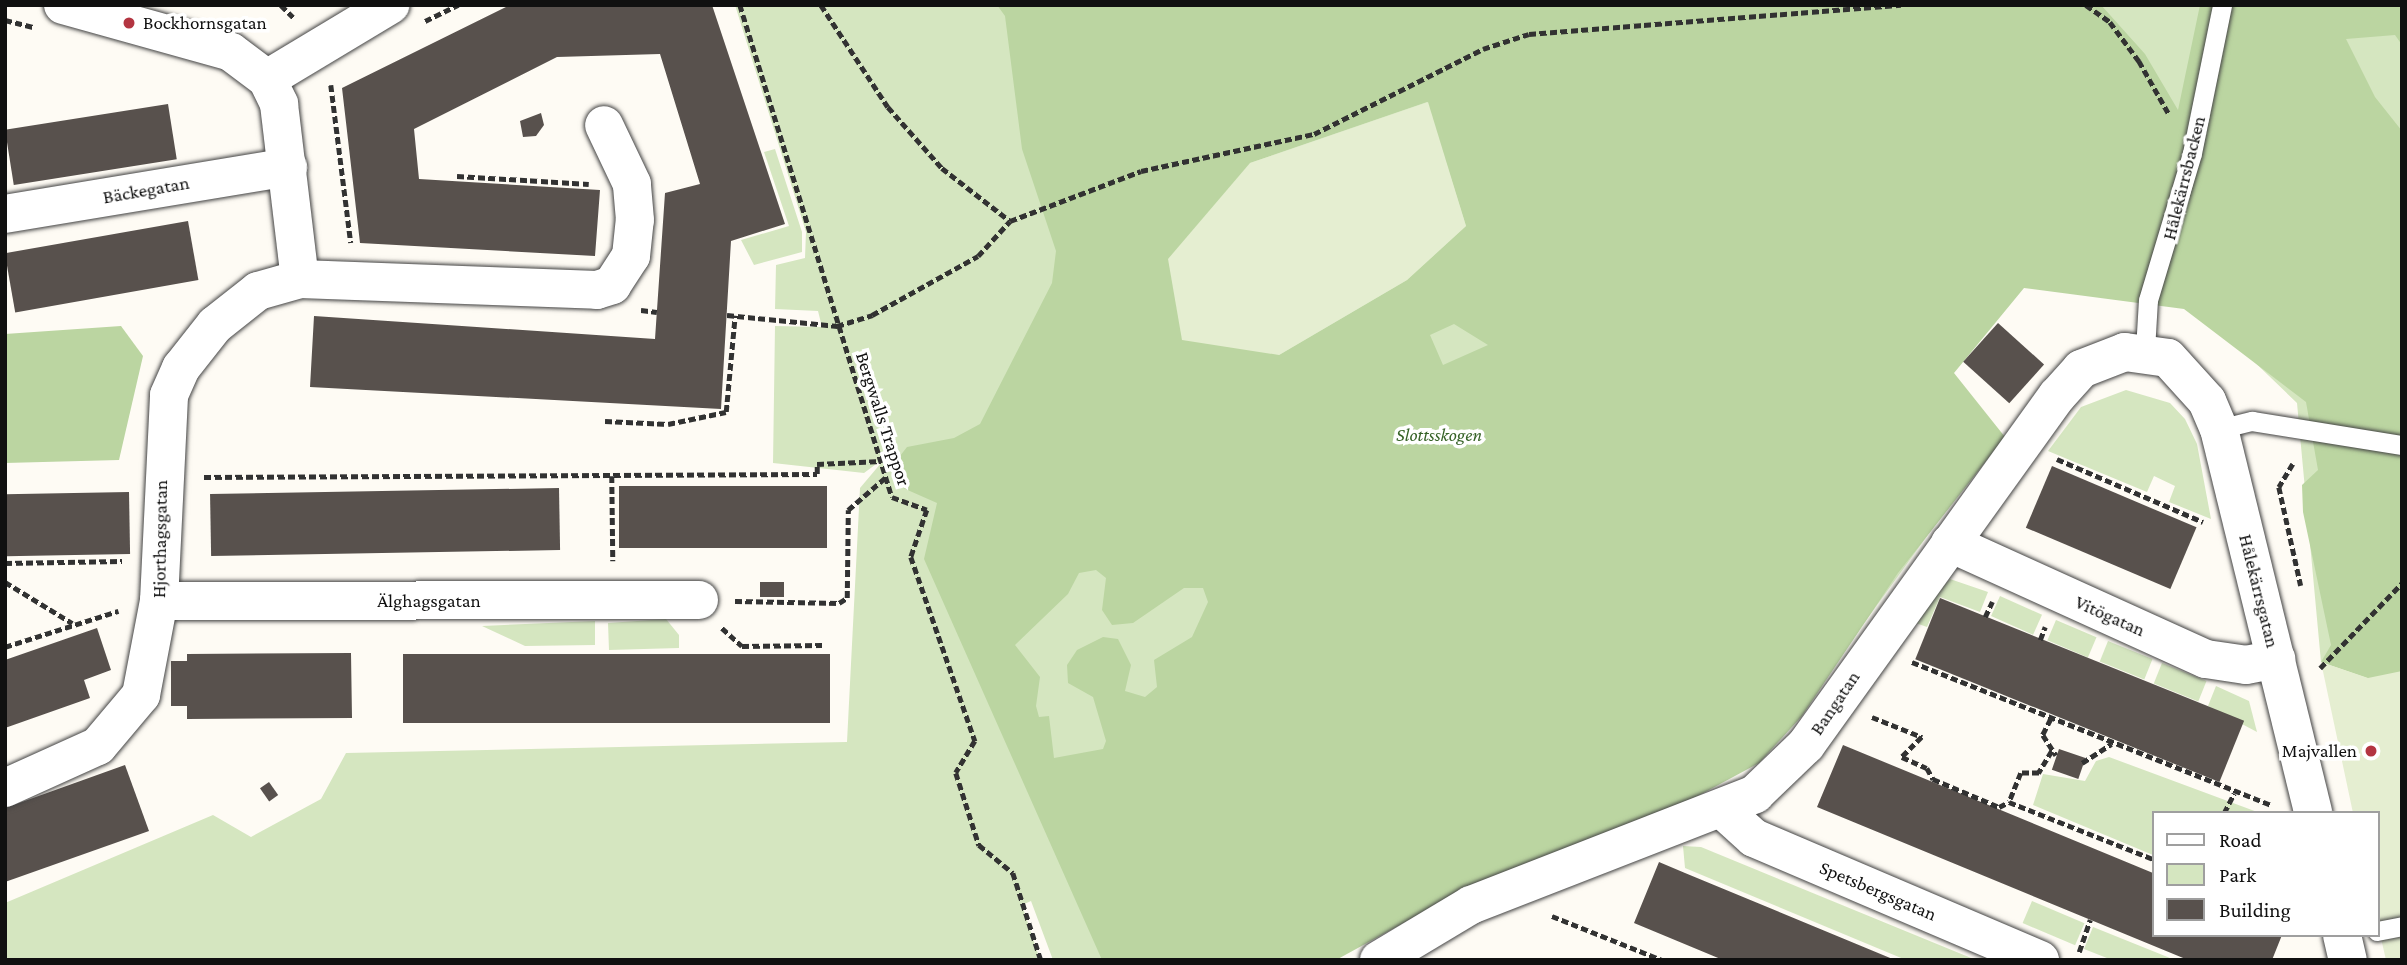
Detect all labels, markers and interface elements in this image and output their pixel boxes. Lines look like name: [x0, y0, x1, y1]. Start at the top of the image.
place label: Bockhornsgatan: [143, 12, 267, 34]
marker: Bockhornsgatan: [121, 15, 137, 31]
street label: Hålekärrsbacken: [2158, 114, 2210, 242]
street label: Bäckegatan: [101, 171, 191, 209]
street label: Bergwalls Trappor: [851, 349, 915, 489]
park label: Slottsskogen: [1396, 424, 1482, 446]
street label: Hjorthagsgatan: [148, 480, 172, 598]
street label: Hålekärrsgatan: [2234, 532, 2284, 650]
street label: Älghagsgatan: [377, 590, 481, 612]
street label: Vitögatan: [2071, 590, 2149, 642]
street label: Bangatan: [1805, 667, 1865, 739]
place label: Majvallen: [2282, 740, 2357, 762]
marker: Majvallen: [2363, 743, 2379, 759]
legend: [2152, 811, 2379, 937]
text: Road: [2219, 828, 2262, 852]
street label: Spetsbergsgatan: [1816, 856, 1940, 926]
text: Park: [2219, 863, 2256, 887]
text: Building: [2219, 898, 2291, 922]

